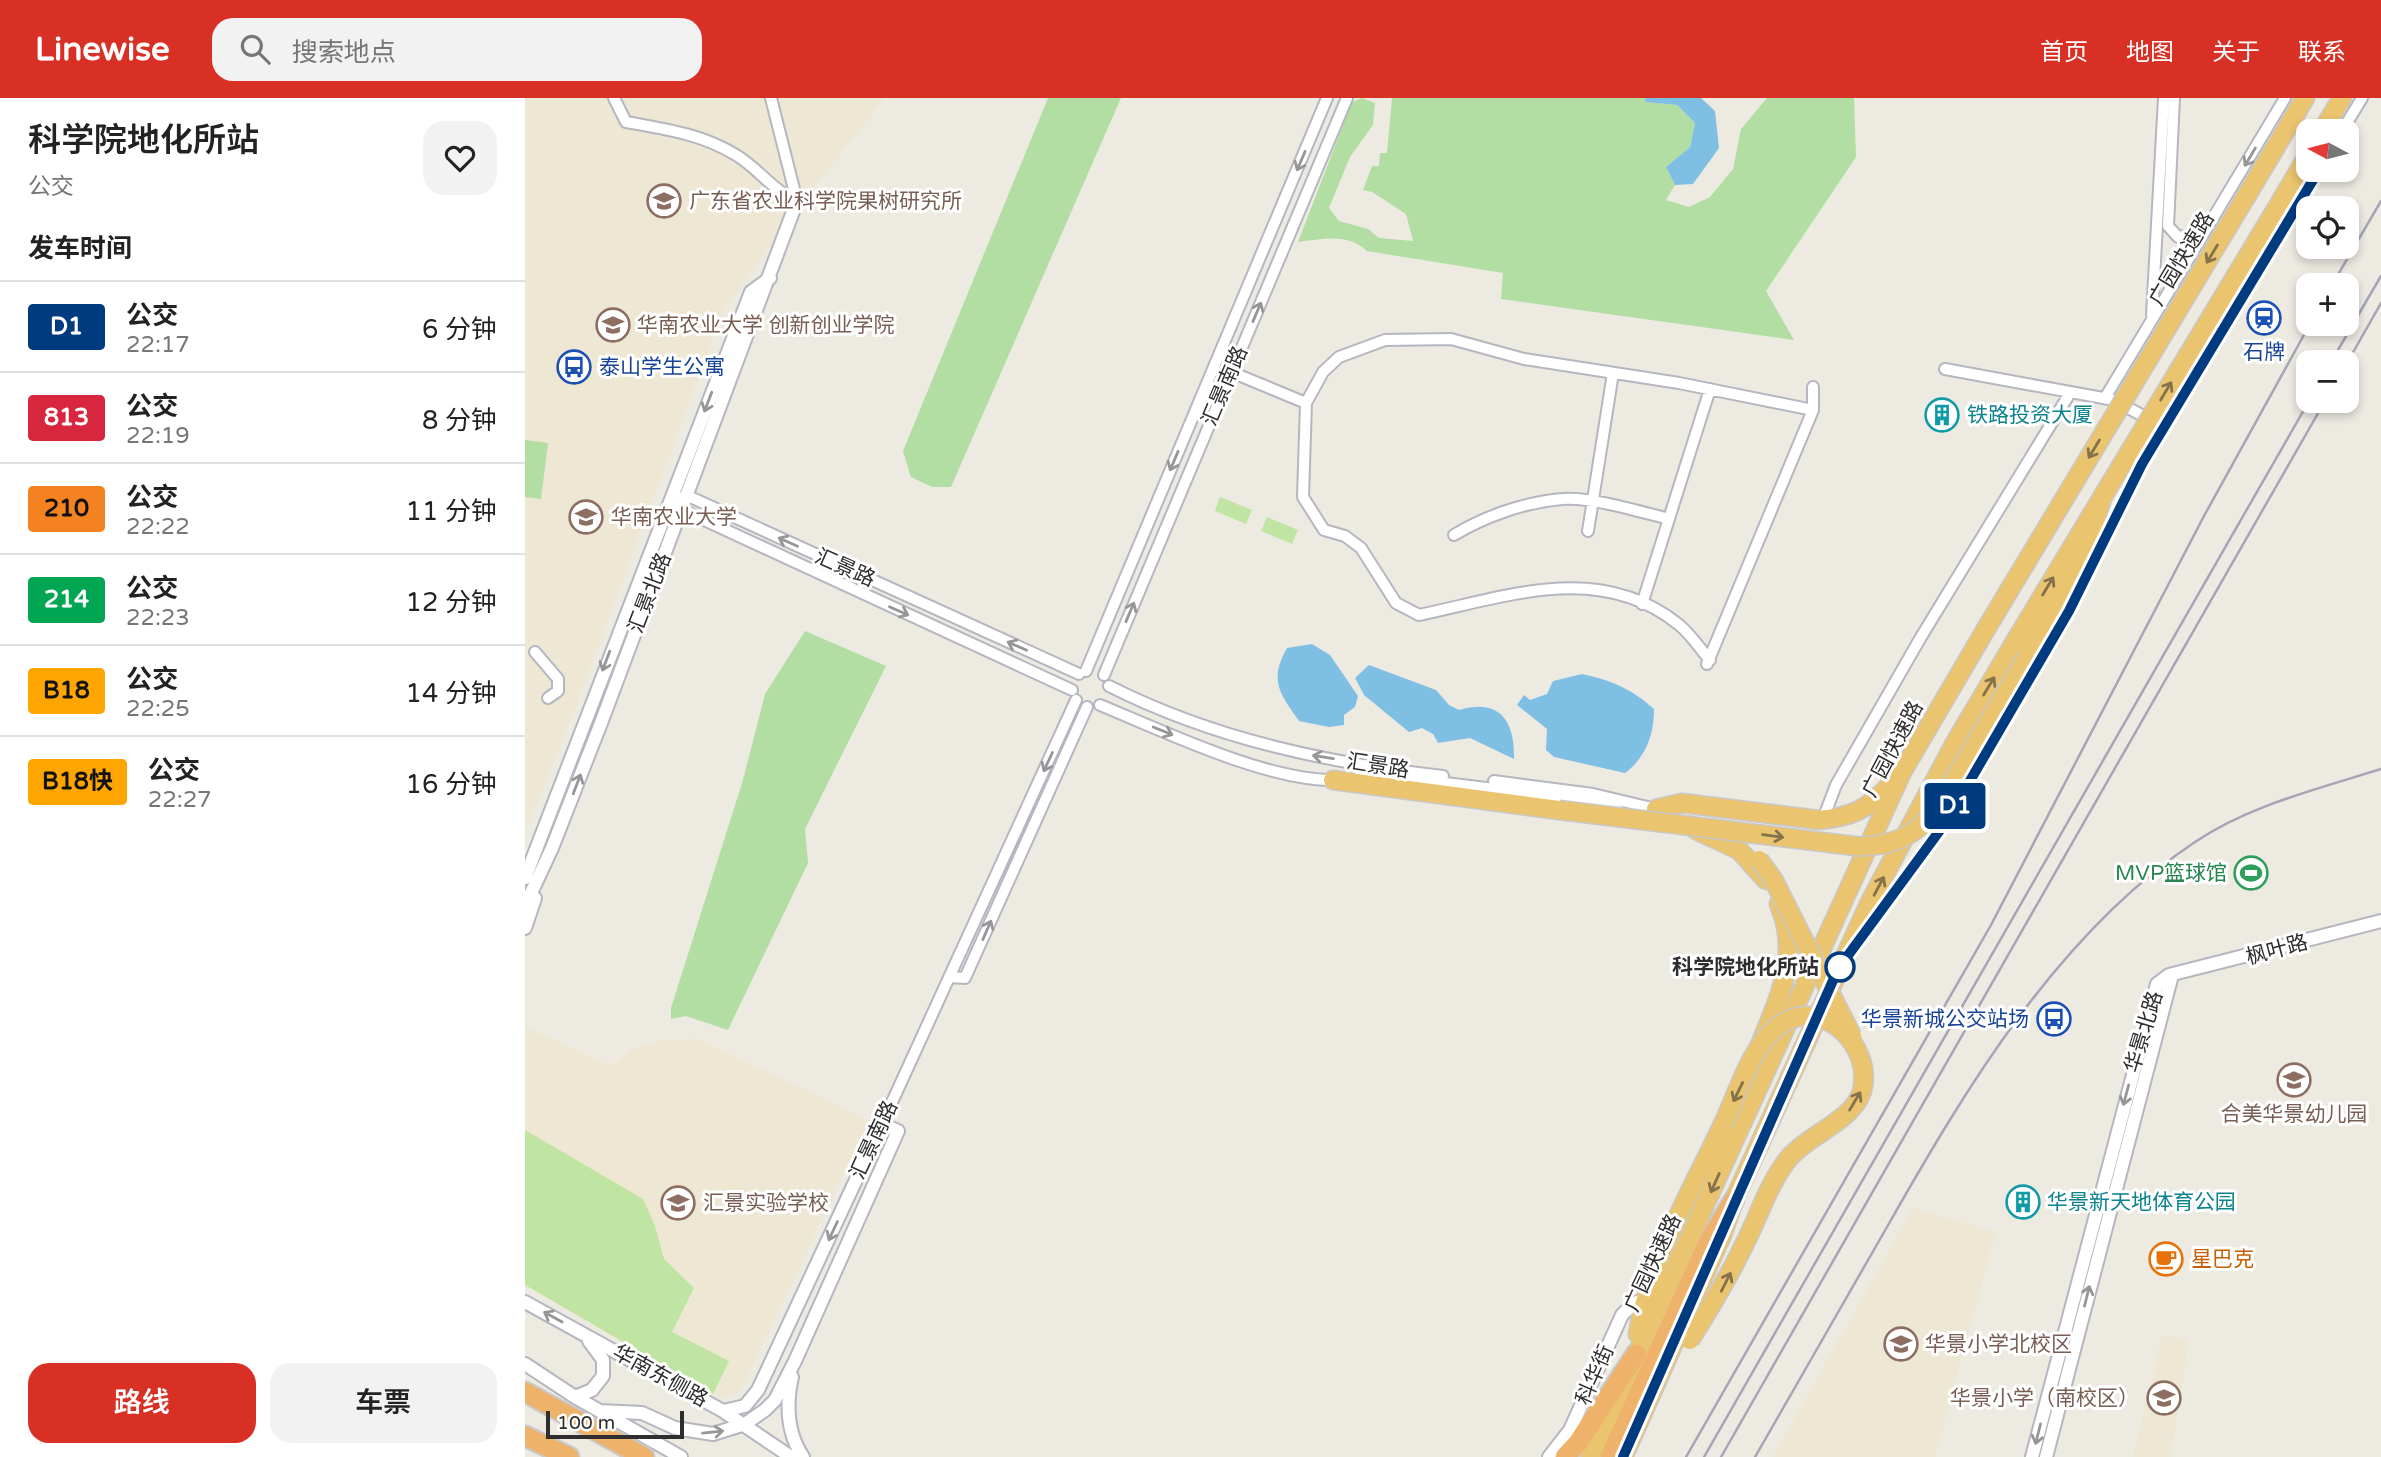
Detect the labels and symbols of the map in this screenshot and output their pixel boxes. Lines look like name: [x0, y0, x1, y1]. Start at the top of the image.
north arrow: [2296, 119, 2359, 182]
one-way arrow: [2242, 146, 2256, 166]
one-way arrow: [1294, 150, 1307, 171]
school or university icon: 广东省农业科学院果树研究所: [645, 182, 683, 220]
place label: 广东省农业科学院果树研究所: [689, 189, 962, 214]
street label: 广园快速路: [2144, 208, 2220, 310]
one-way arrow: [2204, 243, 2218, 263]
station icon: 石牌: [2245, 299, 2283, 337]
one-way arrow: [1251, 302, 1264, 323]
school or university icon: 华南农业大学 创新创业学院: [594, 306, 632, 344]
place label: 华南农业大学 创新创业学院: [637, 313, 894, 338]
place label: 石牌: [2243, 340, 2285, 365]
street label: 汇景南路: [1197, 342, 1253, 430]
bus stop icon: 泰山学生公寓: [555, 348, 593, 386]
place label: 泰山学生公寓: [599, 355, 725, 380]
one-way arrow: [2159, 382, 2173, 402]
one-way arrow: [701, 390, 714, 412]
building icon: 铁路投资大厦: [1923, 396, 1961, 434]
place label: 铁路投资大厦: [1967, 403, 2093, 428]
one-way arrow: [2087, 438, 2101, 458]
one-way arrow: [1167, 450, 1180, 471]
school or university icon: 华南农业大学: [567, 498, 605, 536]
place label: 华南农业大学: [611, 505, 737, 530]
one-way arrow: [777, 535, 799, 548]
street label: 汇景路: [811, 544, 879, 592]
street label: 汇景北路: [623, 549, 677, 637]
one-way arrow: [2042, 577, 2056, 597]
one-way arrow: [1124, 602, 1137, 623]
one-way arrow: [888, 605, 909, 618]
one-way arrow: [1007, 639, 1028, 652]
one-way arrow: [599, 650, 612, 672]
one-way arrow: [1982, 677, 1996, 697]
street label: 广园快速路: [1857, 697, 1929, 801]
one-way arrow: [1152, 725, 1174, 738]
street label: 汇景路: [1345, 749, 1411, 783]
one-way arrow: [1312, 750, 1335, 763]
one-way arrow: [1041, 751, 1054, 773]
one-way arrow: [572, 774, 585, 796]
line badge: D1: [1923, 783, 1987, 829]
one-way arrow: [1761, 830, 1783, 843]
sports icon: MVP篮球馆: [2232, 854, 2270, 892]
place label: MVP篮球馆: [2115, 861, 2227, 886]
one-way arrow: [1872, 876, 1886, 896]
one-way arrow: [981, 919, 994, 941]
street label: 枫叶路: [2243, 930, 2311, 970]
marker: 科学院地化所站: [1825, 952, 1855, 982]
place label: 科学院地化所站: [1672, 955, 1819, 980]
street label: 华景北路: [2120, 988, 2168, 1076]
bus stop icon: 华景新城公交站场: [2035, 1000, 2073, 1038]
place label: 华景新城公交站场: [1861, 1007, 2029, 1032]
school or university icon: 合美华景幼儿园: [2275, 1061, 2313, 1099]
one-way arrow: [1731, 1081, 1744, 1102]
one-way arrow: [2118, 1084, 2131, 1106]
one-way arrow: [1849, 1092, 1863, 1112]
street label: 汇景南路: [845, 1097, 903, 1183]
place label: 合美华景幼儿园: [2221, 1102, 2368, 1127]
one-way arrow: [1708, 1171, 1721, 1193]
building icon: 华景新天地体育公园: [2004, 1183, 2042, 1221]
school or university icon: 汇景实验学校: [659, 1184, 697, 1222]
place label: 华景新天地体育公园: [2047, 1190, 2236, 1215]
place label: 汇景实验学校: [703, 1191, 829, 1216]
street label: 广园快速路: [1619, 1210, 1687, 1316]
one-way arrow: [825, 1220, 838, 1241]
cafe icon: 星巴克: [2147, 1240, 2185, 1278]
place label: 星巴克: [2191, 1247, 2254, 1272]
one-way arrow: [1720, 1272, 1733, 1293]
one-way arrow: [2081, 1285, 2094, 1308]
one-way arrow: [543, 1310, 564, 1323]
school or university icon: 华景小学北校区: [1882, 1325, 1920, 1363]
place label: 华景小学北校区: [1925, 1332, 2072, 1357]
street label: 华南东侧路: [608, 1340, 712, 1412]
street label: 科华街: [1571, 1341, 1619, 1409]
school or university icon: 华景小学（南校区）: [2145, 1379, 2183, 1417]
place label: 华景小学（南校区）: [1950, 1386, 2139, 1411]
scale bar: [546, 1408, 684, 1440]
one-way arrow: [2031, 1422, 2044, 1444]
one-way arrow: [701, 1425, 724, 1438]

